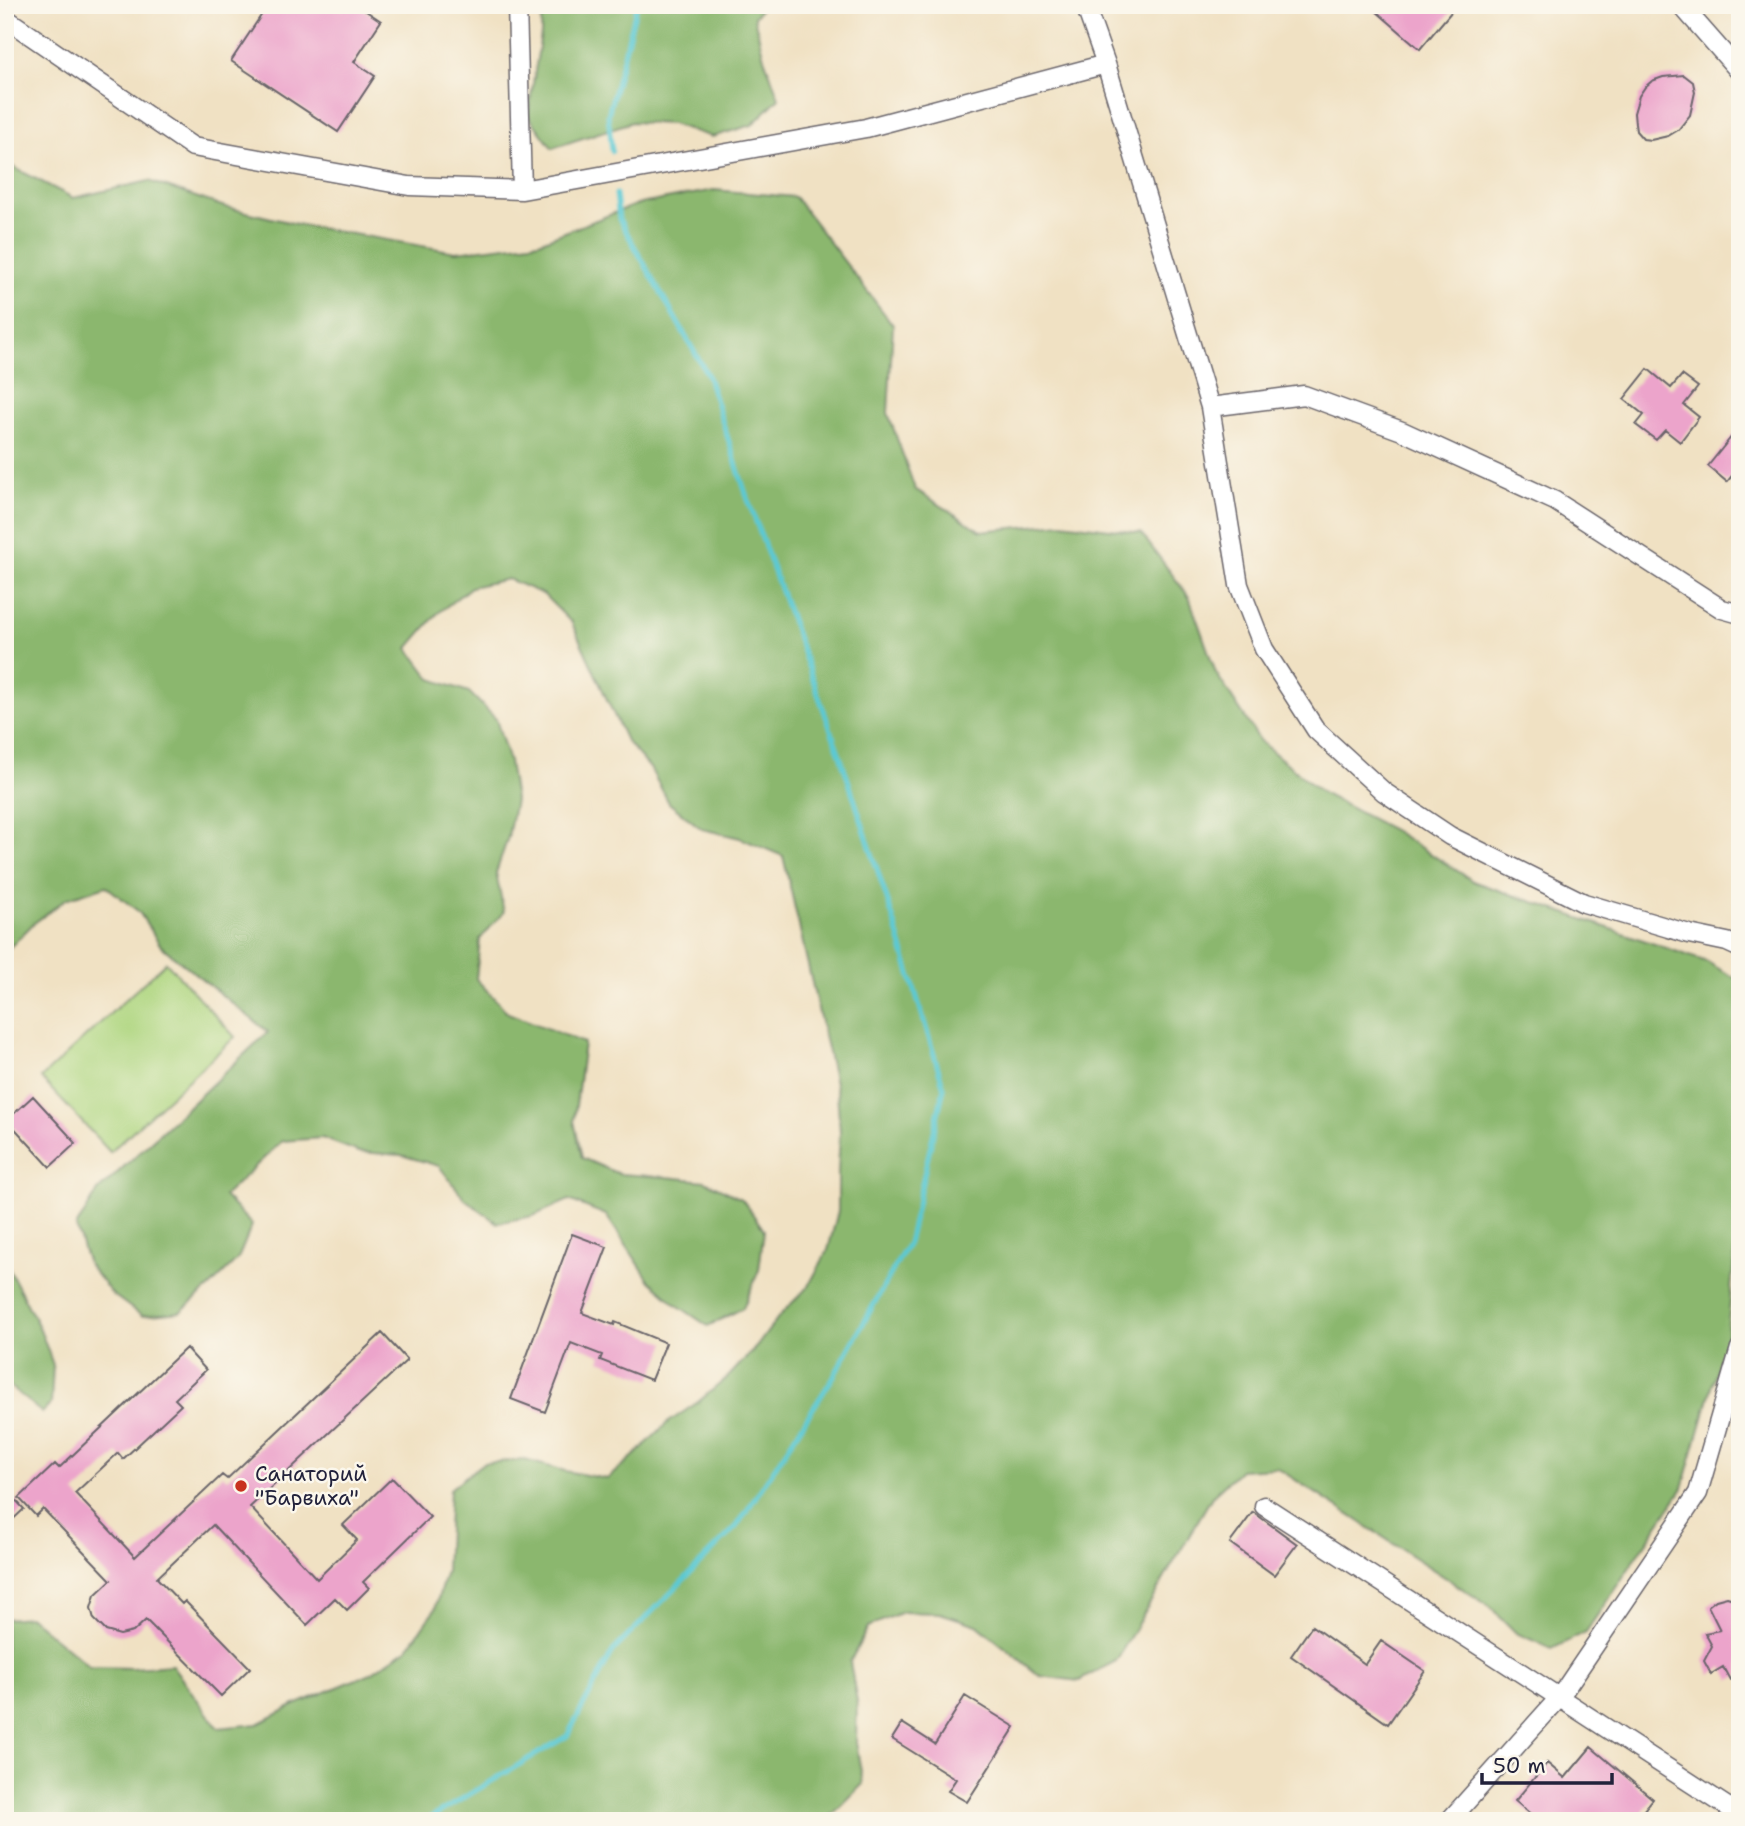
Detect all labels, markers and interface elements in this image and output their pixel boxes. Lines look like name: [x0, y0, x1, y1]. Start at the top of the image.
place label: Санаторий "Барвиха": [255, 1460, 367, 1512]
marker: Санаторий "Барвиха": [233, 1478, 249, 1494]
scale bar: [1482, 1742, 1612, 1786]
text: 50 m: [1493, 1752, 1546, 1780]

